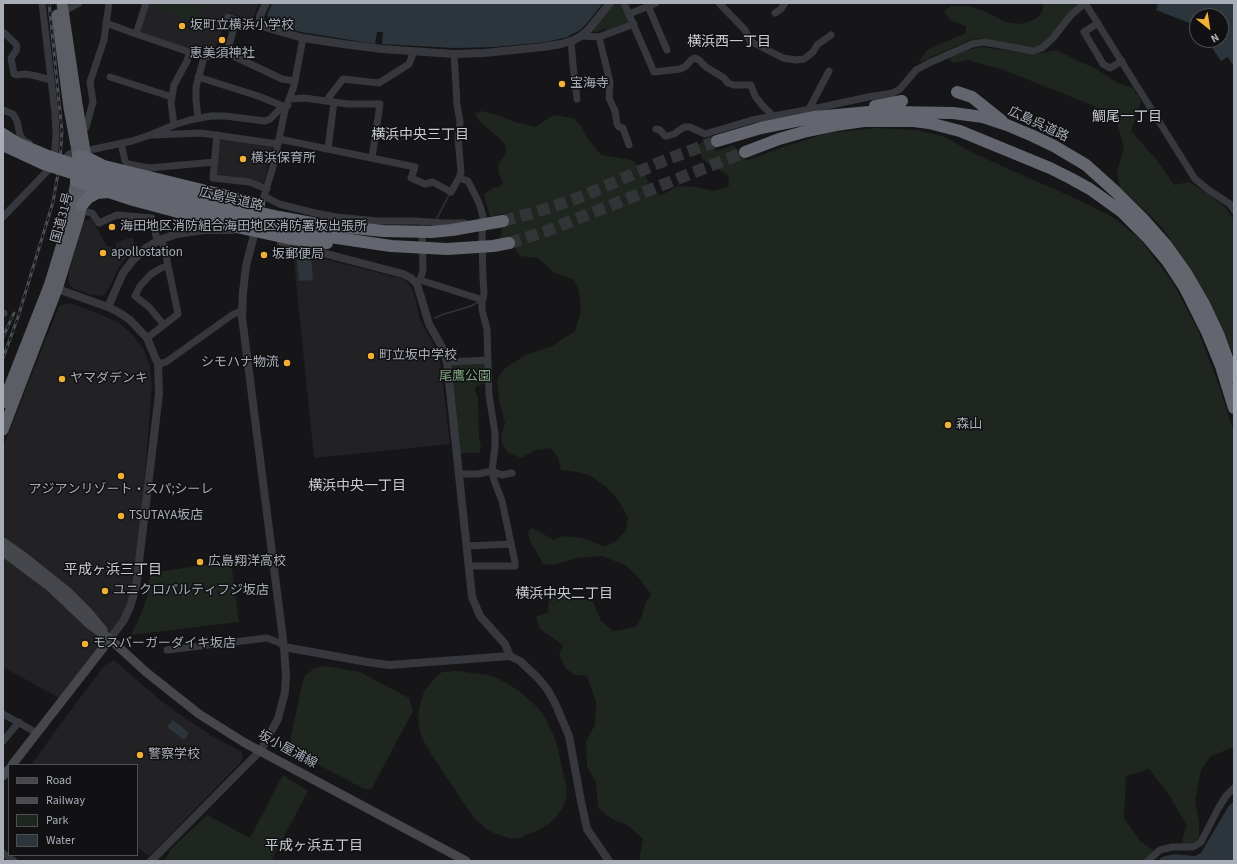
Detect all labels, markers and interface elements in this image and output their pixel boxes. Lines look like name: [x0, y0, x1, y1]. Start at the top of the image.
north arrow: [1189, 8, 1229, 48]
place label: 坂町立横浜小学校: [190, 18, 294, 34]
marker: 坂町立横浜小学校: [177, 21, 187, 31]
text: N: [1208, 30, 1222, 46]
marker: 恵美須神社: [217, 35, 227, 45]
district label: 横浜西一丁目: [687, 35, 771, 51]
place label: 恵美須神社: [190, 46, 254, 62]
place label: 宝海寺: [570, 76, 609, 92]
marker: 宝海寺: [557, 79, 567, 89]
street label: 広島呉道路: [1005, 104, 1071, 146]
district label: 鯛尾一丁目: [1092, 110, 1162, 126]
district label: 横浜中央三丁目: [371, 128, 469, 144]
place label: 横浜保育所: [251, 151, 316, 167]
marker: 横浜保育所: [238, 154, 248, 164]
street label: 広島呉道路: [198, 185, 264, 215]
street label: 国道31号: [49, 191, 77, 245]
place label: 海田地区消防組合海田地区消防署坂出張所: [120, 219, 367, 235]
marker: 海田地区消防組合海田地区消防署坂出張所: [107, 222, 117, 232]
place label: apollostation: [111, 245, 183, 261]
place label: 坂郵便局: [272, 247, 324, 263]
marker: apollostation: [98, 248, 108, 258]
marker: 坂郵便局: [259, 250, 269, 260]
place label: 町立坂中学校: [379, 348, 457, 364]
marker: 町立坂中学校: [366, 351, 376, 361]
place label: シモハナ物流: [201, 355, 279, 371]
marker: シモハナ物流: [282, 358, 292, 368]
park label: 尾鷹公園: [439, 369, 491, 385]
place label: ヤマダデンキ: [70, 371, 148, 387]
marker: ヤマダデンキ: [57, 374, 67, 384]
place label: 森山: [956, 417, 982, 433]
marker: 森山: [943, 420, 953, 430]
marker: アジアンリゾート・スパ;シーレ: [116, 471, 126, 481]
district label: 横浜中央一丁目: [308, 479, 406, 495]
place label: アジアンリゾート・スパ;シーレ: [28, 482, 214, 498]
place label: TSUTAYA坂店: [129, 508, 203, 524]
marker: TSUTAYA坂店: [116, 511, 126, 521]
place label: 広島翔洋高校: [208, 554, 286, 570]
marker: 広島翔洋高校: [195, 557, 205, 567]
district label: 平成ヶ浜三丁目: [64, 563, 162, 579]
place label: ユニクロパルティフジ坂店: [113, 583, 269, 599]
marker: ユニクロパルティフジ坂店: [100, 586, 110, 596]
district label: 横浜中央二丁目: [515, 587, 613, 603]
place label: モスバーガーダイキ坂店: [93, 636, 236, 652]
marker: モスバーガーダイキ坂店: [80, 639, 90, 649]
street label: 坂小屋浦線: [255, 728, 319, 772]
place label: 警察学校: [148, 747, 200, 763]
marker: 警察学校: [135, 750, 145, 760]
legend: [8, 764, 138, 856]
text: Road: [46, 772, 72, 789]
text: Railway: [46, 792, 85, 809]
text: Park: [46, 812, 68, 829]
text: Water: [46, 832, 75, 849]
district label: 平成ヶ浜五丁目: [265, 839, 363, 855]

